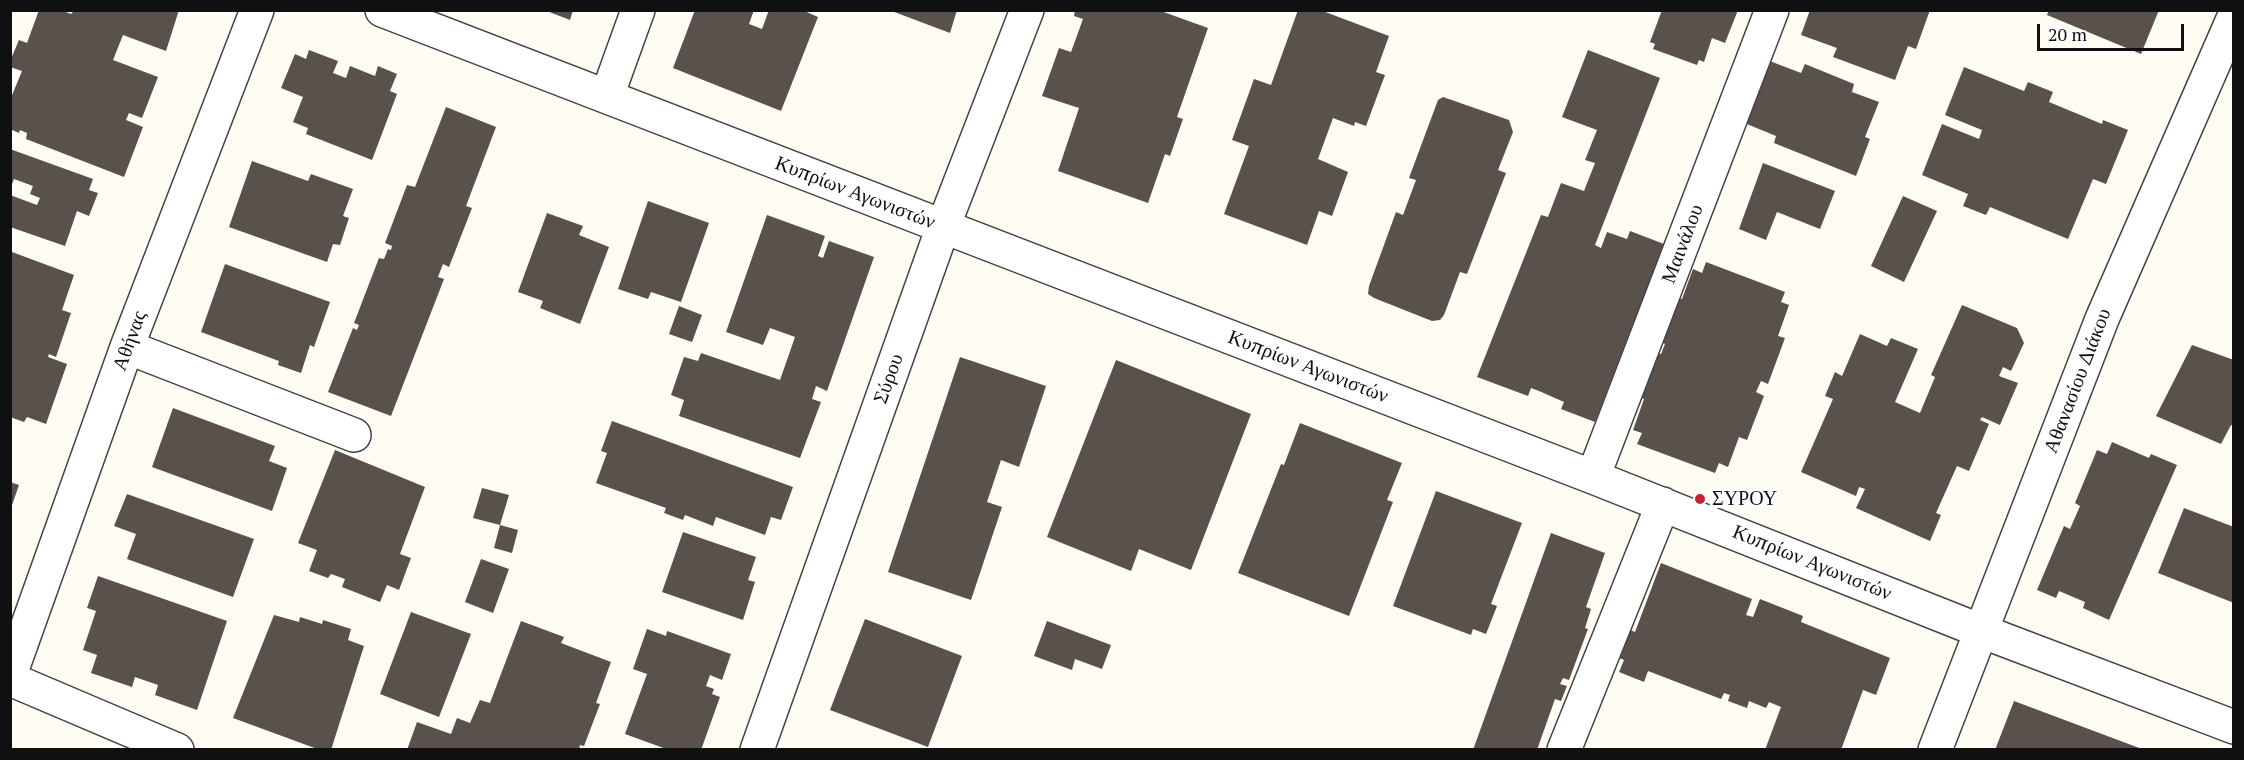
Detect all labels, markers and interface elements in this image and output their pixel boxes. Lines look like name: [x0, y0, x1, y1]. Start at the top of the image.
scale bar: [2040, 12, 2187, 50]
text: 20 m: [2048, 22, 2087, 46]
street label: Κυπρίων Αγωνιστών: [772, 151, 938, 235]
street label: Μαινάλου: [1657, 201, 1709, 287]
street label: Αθανασίου Διάκου: [2039, 305, 2117, 457]
street label: Αθήνας: [108, 308, 152, 374]
street label: Κυπρίων Αγωνιστών: [1225, 325, 1391, 409]
street label: Σύρου: [869, 351, 909, 407]
place label: ΣΥΡΟΥ: [1712, 487, 1777, 511]
marker: ΣΥΡΟΥ: [1693, 492, 1707, 506]
street label: Κυπρίων Αγωνιστών: [1729, 520, 1895, 606]

